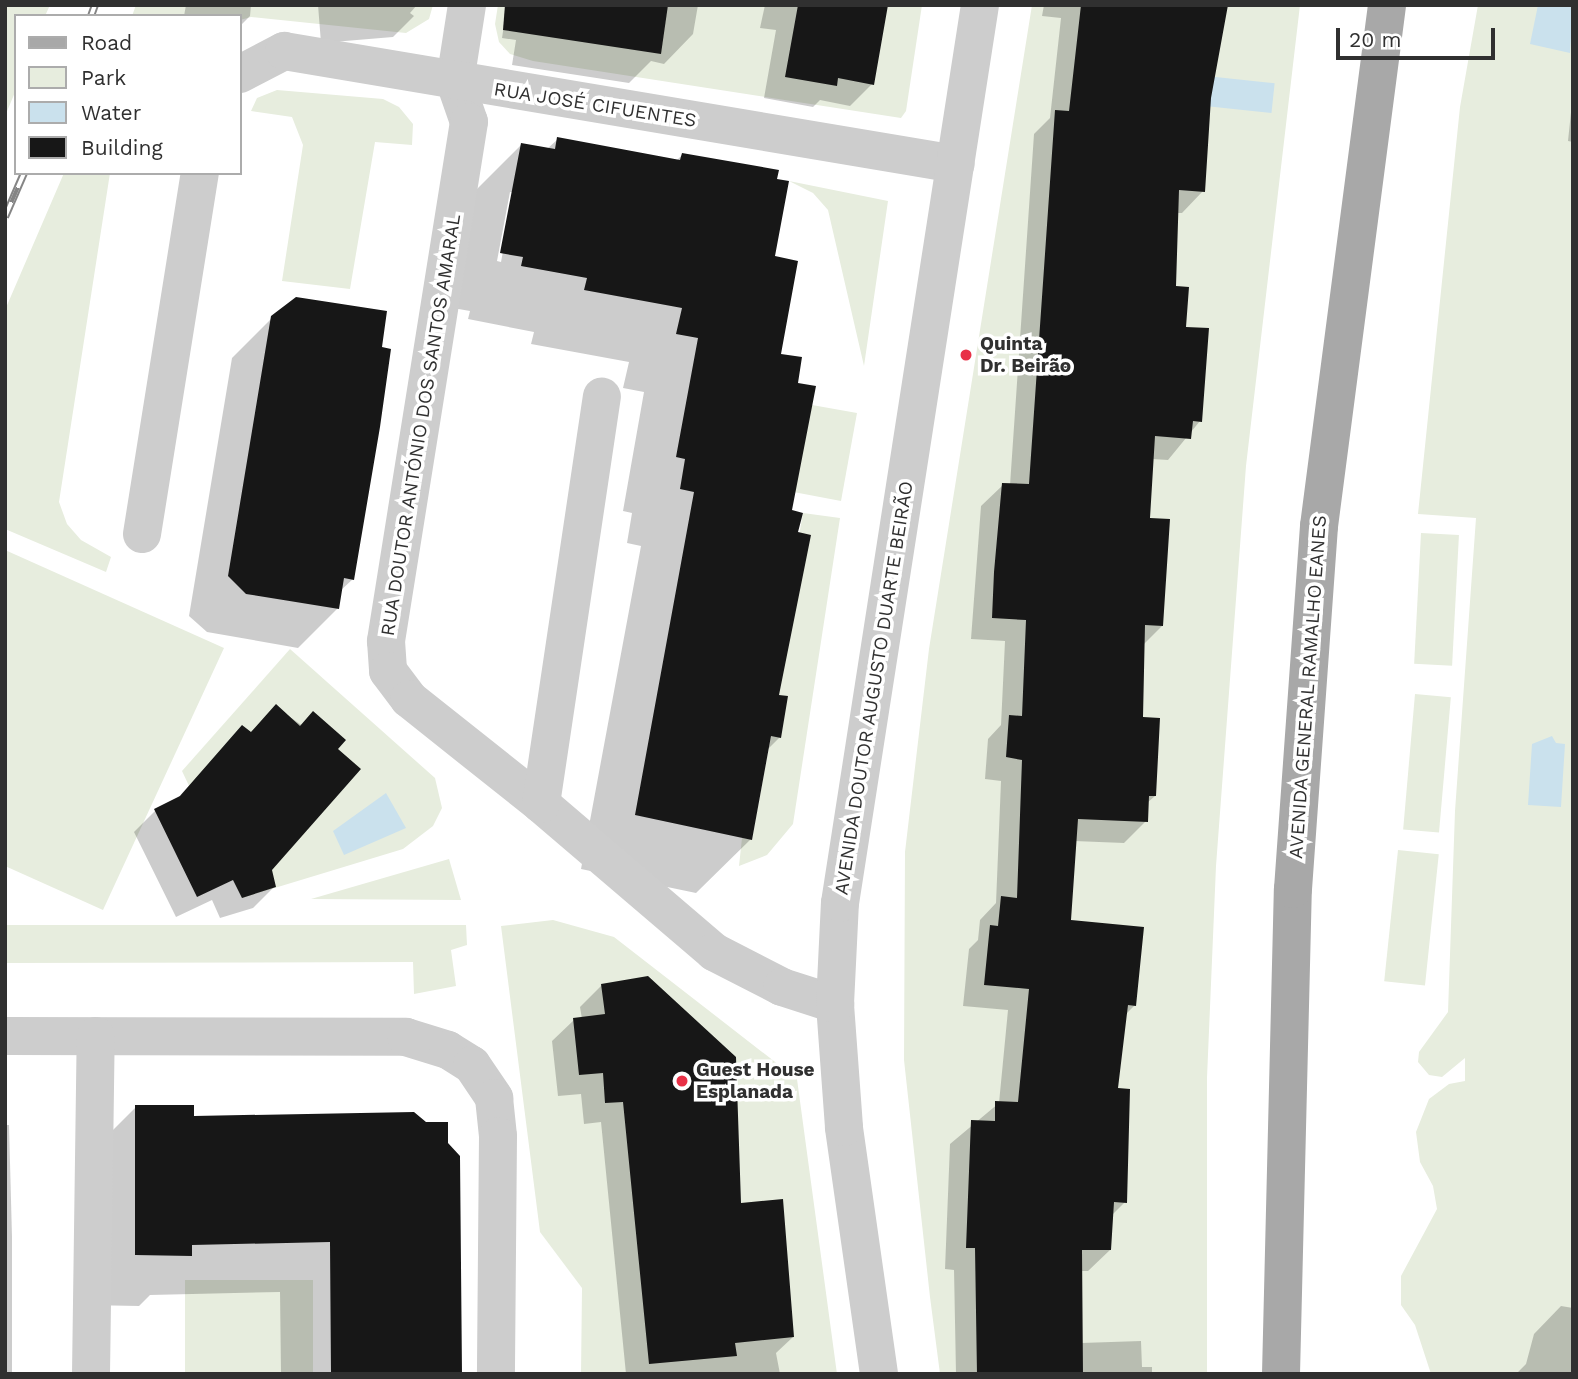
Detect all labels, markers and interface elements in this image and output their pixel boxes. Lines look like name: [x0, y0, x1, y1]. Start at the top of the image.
legend: [14, 14, 242, 175]
scale bar: [1340, 14, 1499, 58]
text: 20 m: [1349, 27, 1401, 52]
text: Road: [81, 30, 132, 55]
text: Park: [81, 65, 126, 90]
street label: RUA JOSÉ CIFUENTES: [492, 78, 698, 132]
text: Water: [81, 100, 141, 125]
text: Building: [81, 135, 163, 160]
street label: RUA DOUTOR ANTÓNIO DOS SANTOS AMARAL: [376, 211, 466, 639]
place label: Quinta Dr. Beirão: [980, 333, 1071, 377]
marker: Quinta Dr. Beirão: [958, 347, 974, 363]
street label: AVENIDA DOUTOR AUGUSTO DUARTE BEIRÃO: [830, 479, 918, 897]
street label: AVENIDA GENERAL RAMALHO EANES: [1285, 514, 1331, 860]
place label: Guest House Esplanada: [696, 1059, 815, 1103]
marker: Guest House Esplanada: [674, 1073, 690, 1089]

